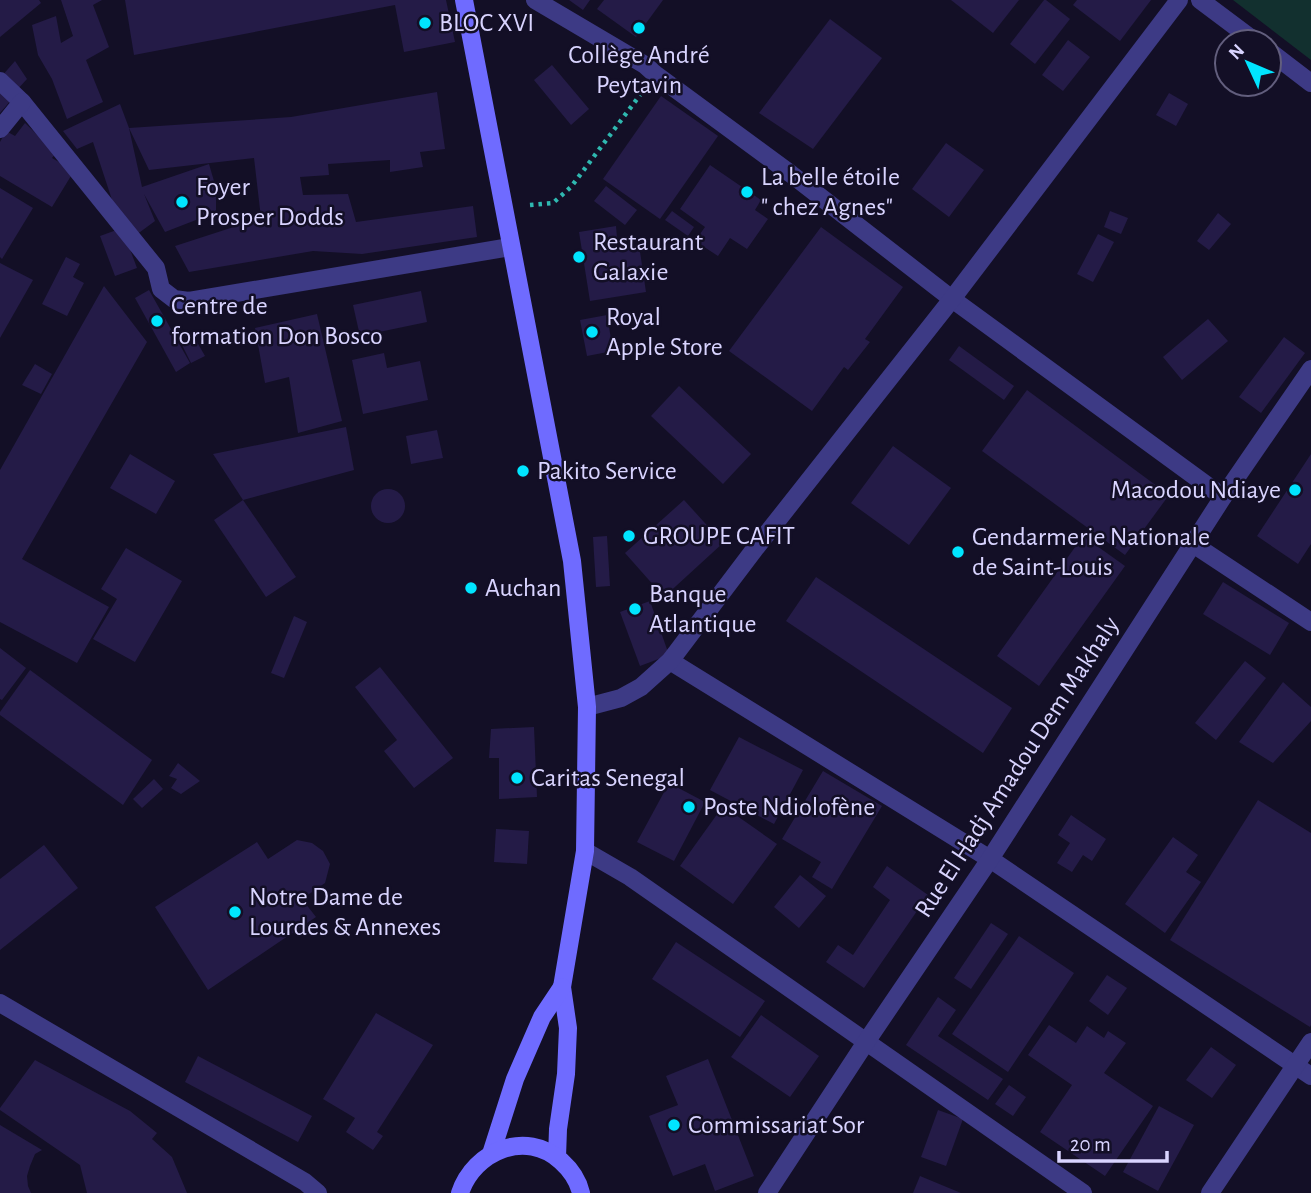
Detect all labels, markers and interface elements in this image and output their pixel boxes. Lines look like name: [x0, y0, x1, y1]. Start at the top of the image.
place label: BLOC XVI: [439, 10, 534, 36]
marker: BLOC XVI: [417, 15, 433, 31]
marker: Collège André Peytavin: [631, 20, 647, 36]
north arrow: [1213, 28, 1283, 98]
text: N: [1225, 41, 1248, 64]
place label: Collège André Peytavin: [568, 42, 710, 98]
place label: La belle étoile " chez Agnes": [761, 164, 900, 220]
place label: Foyer Prosper Dodds: [196, 174, 344, 230]
marker: La belle étoile " chez Agnes": [739, 184, 755, 200]
marker: Foyer Prosper Dodds: [174, 194, 190, 210]
place label: Restaurant Galaxie: [593, 229, 703, 285]
marker: Restaurant Galaxie: [571, 249, 587, 265]
place label: Centre de formation Don Bosco: [171, 293, 383, 349]
place label: Royal Apple Store: [606, 304, 723, 360]
marker: Centre de formation Don Bosco: [149, 313, 165, 329]
marker: Royal Apple Store: [584, 324, 600, 340]
place label: Pakito Service: [537, 458, 677, 484]
marker: Pakito Service: [515, 463, 531, 479]
place label: Macodou Ndiaye: [1111, 477, 1281, 503]
marker: Macodou Ndiaye: [1287, 482, 1303, 498]
place label: GROUPE CAFIT: [643, 523, 795, 549]
place label: Gendarmerie Nationale de Saint-Louis: [972, 524, 1210, 580]
marker: GROUPE CAFIT: [621, 528, 637, 544]
marker: Gendarmerie Nationale de Saint-Louis: [950, 544, 966, 560]
place label: Auchan: [485, 575, 561, 601]
marker: Auchan: [463, 580, 479, 596]
place label: Banque Atlantique: [649, 581, 756, 637]
marker: Banque Atlantique: [627, 601, 643, 617]
street label: Rue El Hadj Amadou Dem Makhaly: [910, 612, 1124, 922]
place label: Caritas Senegal: [531, 765, 685, 791]
marker: Caritas Senegal: [509, 770, 525, 786]
place label: Poste Ndiolofène: [703, 794, 875, 820]
marker: Poste Ndiolofène: [681, 799, 697, 815]
place label: Notre Dame de Lourdes & Annexes: [249, 884, 441, 940]
marker: Notre Dame de Lourdes & Annexes: [227, 904, 243, 920]
place label: Commissariat Sor: [688, 1112, 865, 1138]
marker: Commissariat Sor: [666, 1117, 682, 1133]
scale bar: [1059, 1120, 1168, 1164]
text: 20 m: [1070, 1134, 1111, 1155]

